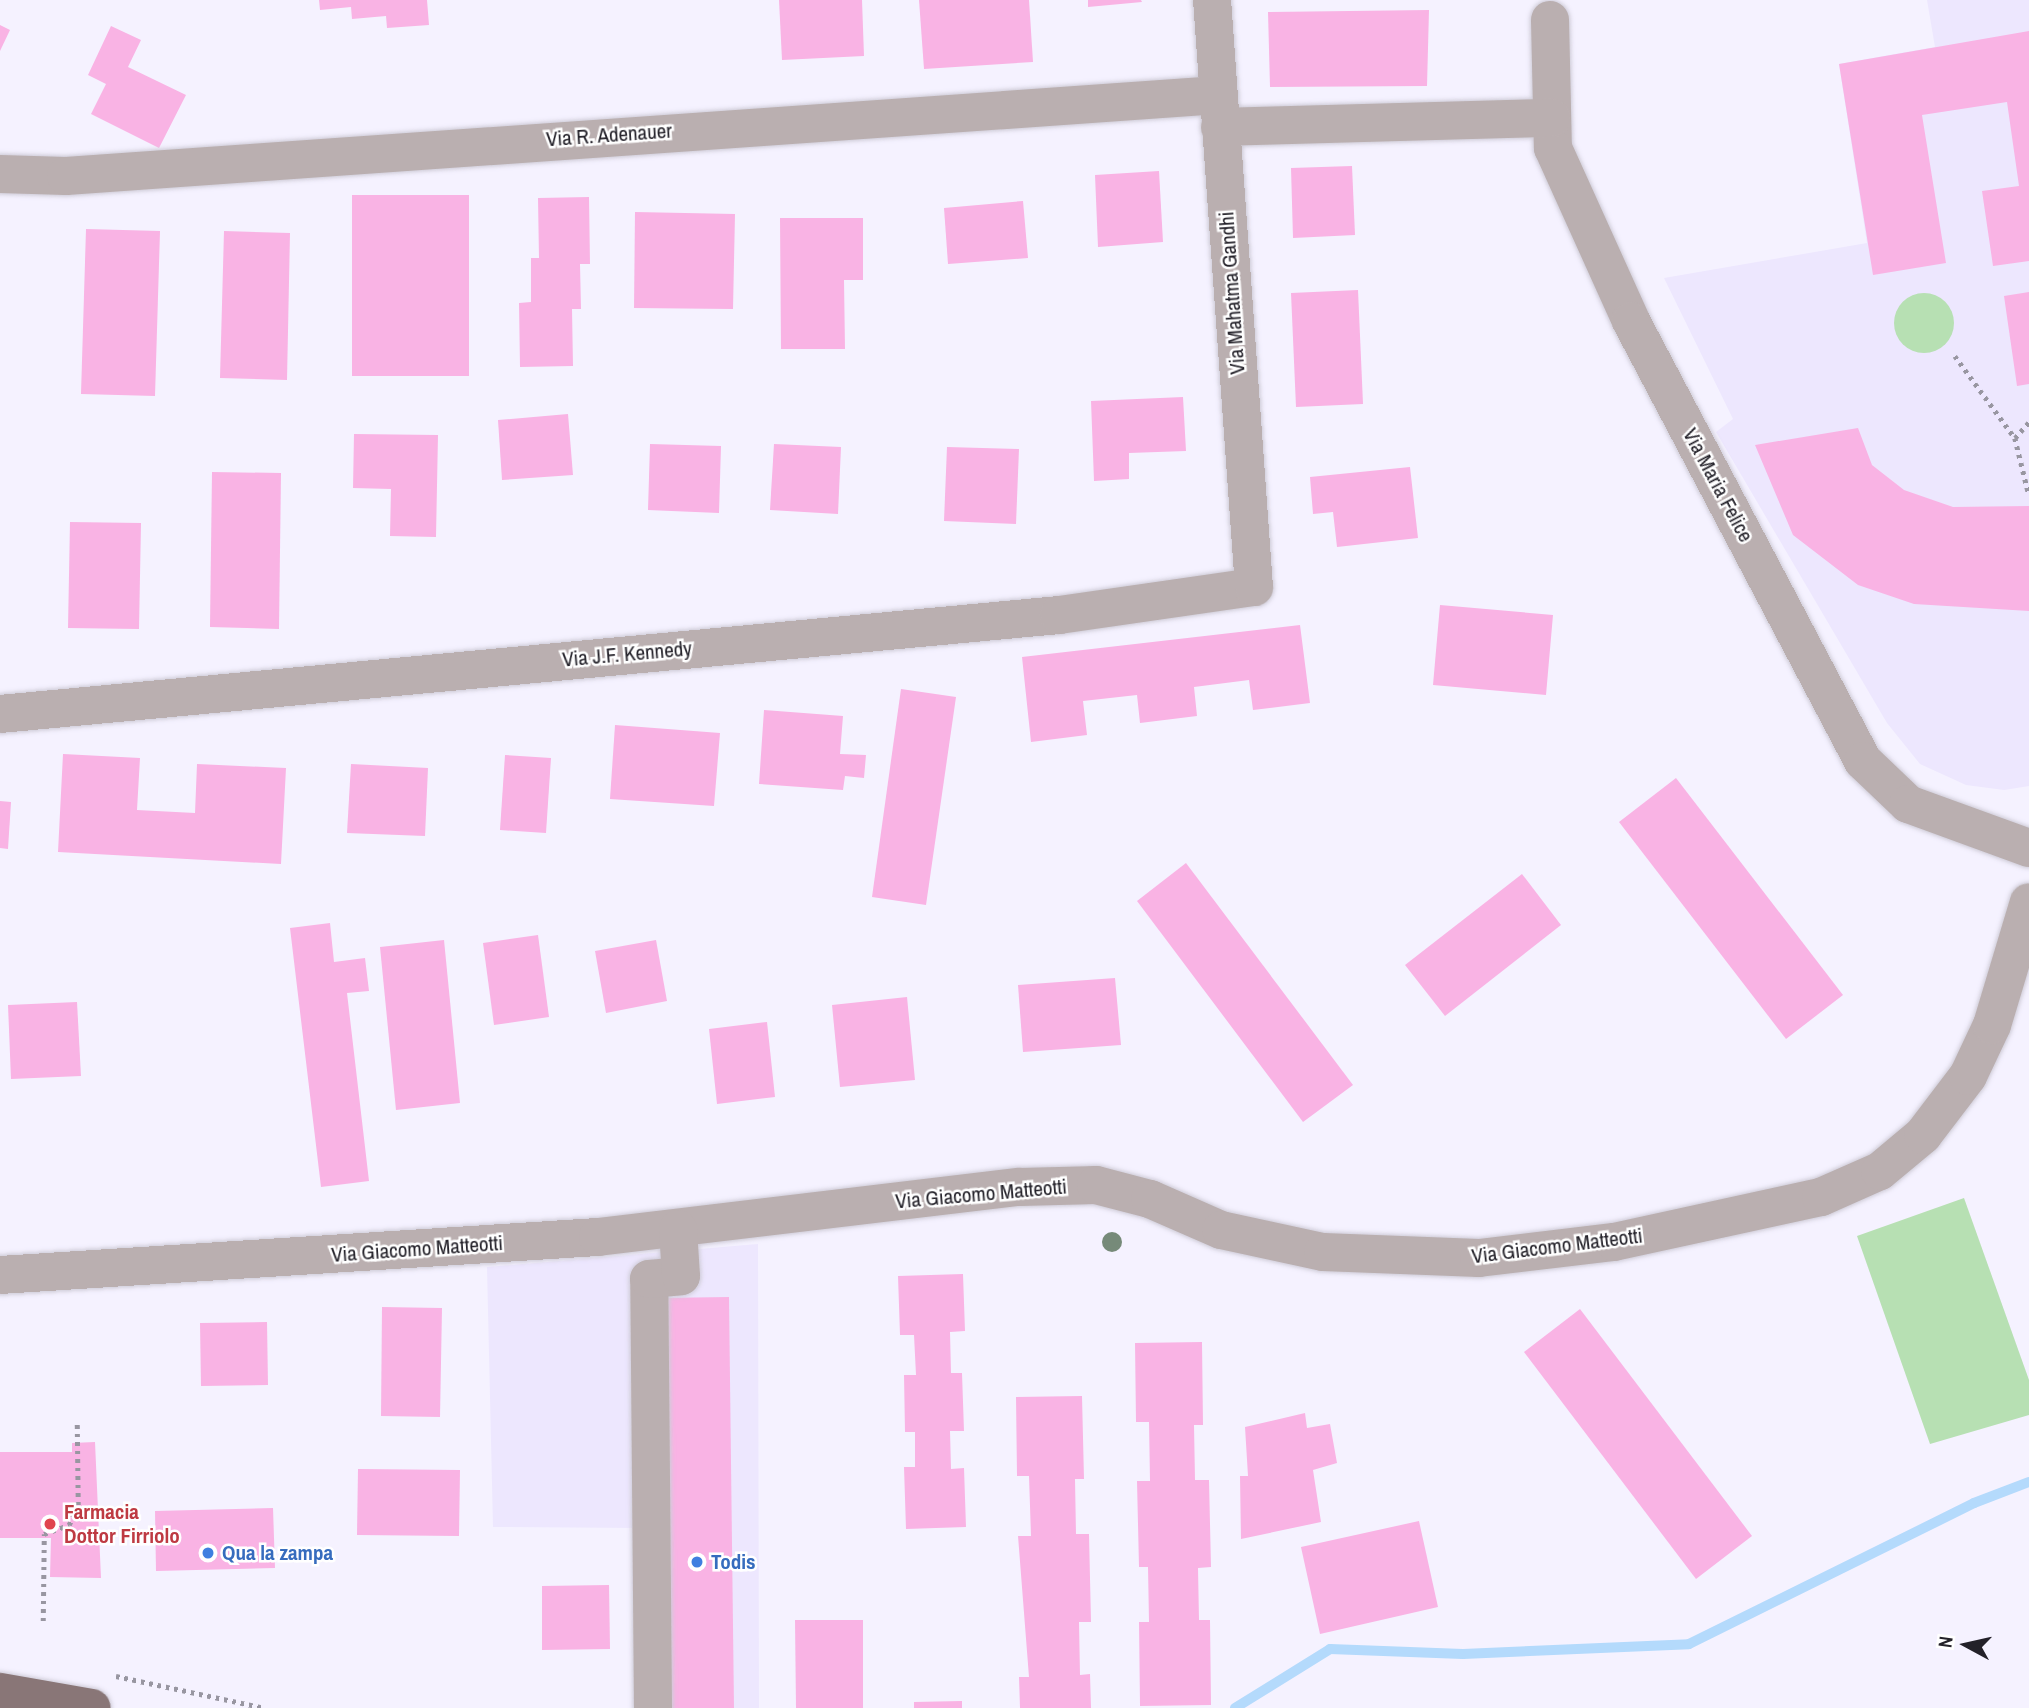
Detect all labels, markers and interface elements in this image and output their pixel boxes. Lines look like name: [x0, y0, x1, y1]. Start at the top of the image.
street label: Via R. Adenauer: [545, 118, 673, 152]
street label: Via Mahatma Gandhi: [1214, 211, 1250, 375]
street label: Via Maria Felice: [1677, 424, 1759, 546]
street label: Via J.F. Kennedy: [561, 636, 693, 672]
street label: Via Giacomo Matteotti: [894, 1174, 1068, 1214]
street label: Via Giacomo Matteotti: [1470, 1223, 1644, 1269]
street label: Via Giacomo Matteotti: [330, 1230, 504, 1268]
place label: Farmacia Dottor Firriolo: [64, 1499, 180, 1549]
marker: Farmacia Dottor Firriolo: [42, 1516, 58, 1532]
place label: Qua la zampa: [222, 1540, 333, 1566]
marker: Qua la zampa: [200, 1545, 216, 1561]
place label: Todis: [711, 1549, 756, 1575]
marker: Todis: [689, 1554, 705, 1570]
north arrow: [1931, 1610, 2001, 1680]
text: N: [1932, 1635, 1959, 1649]

